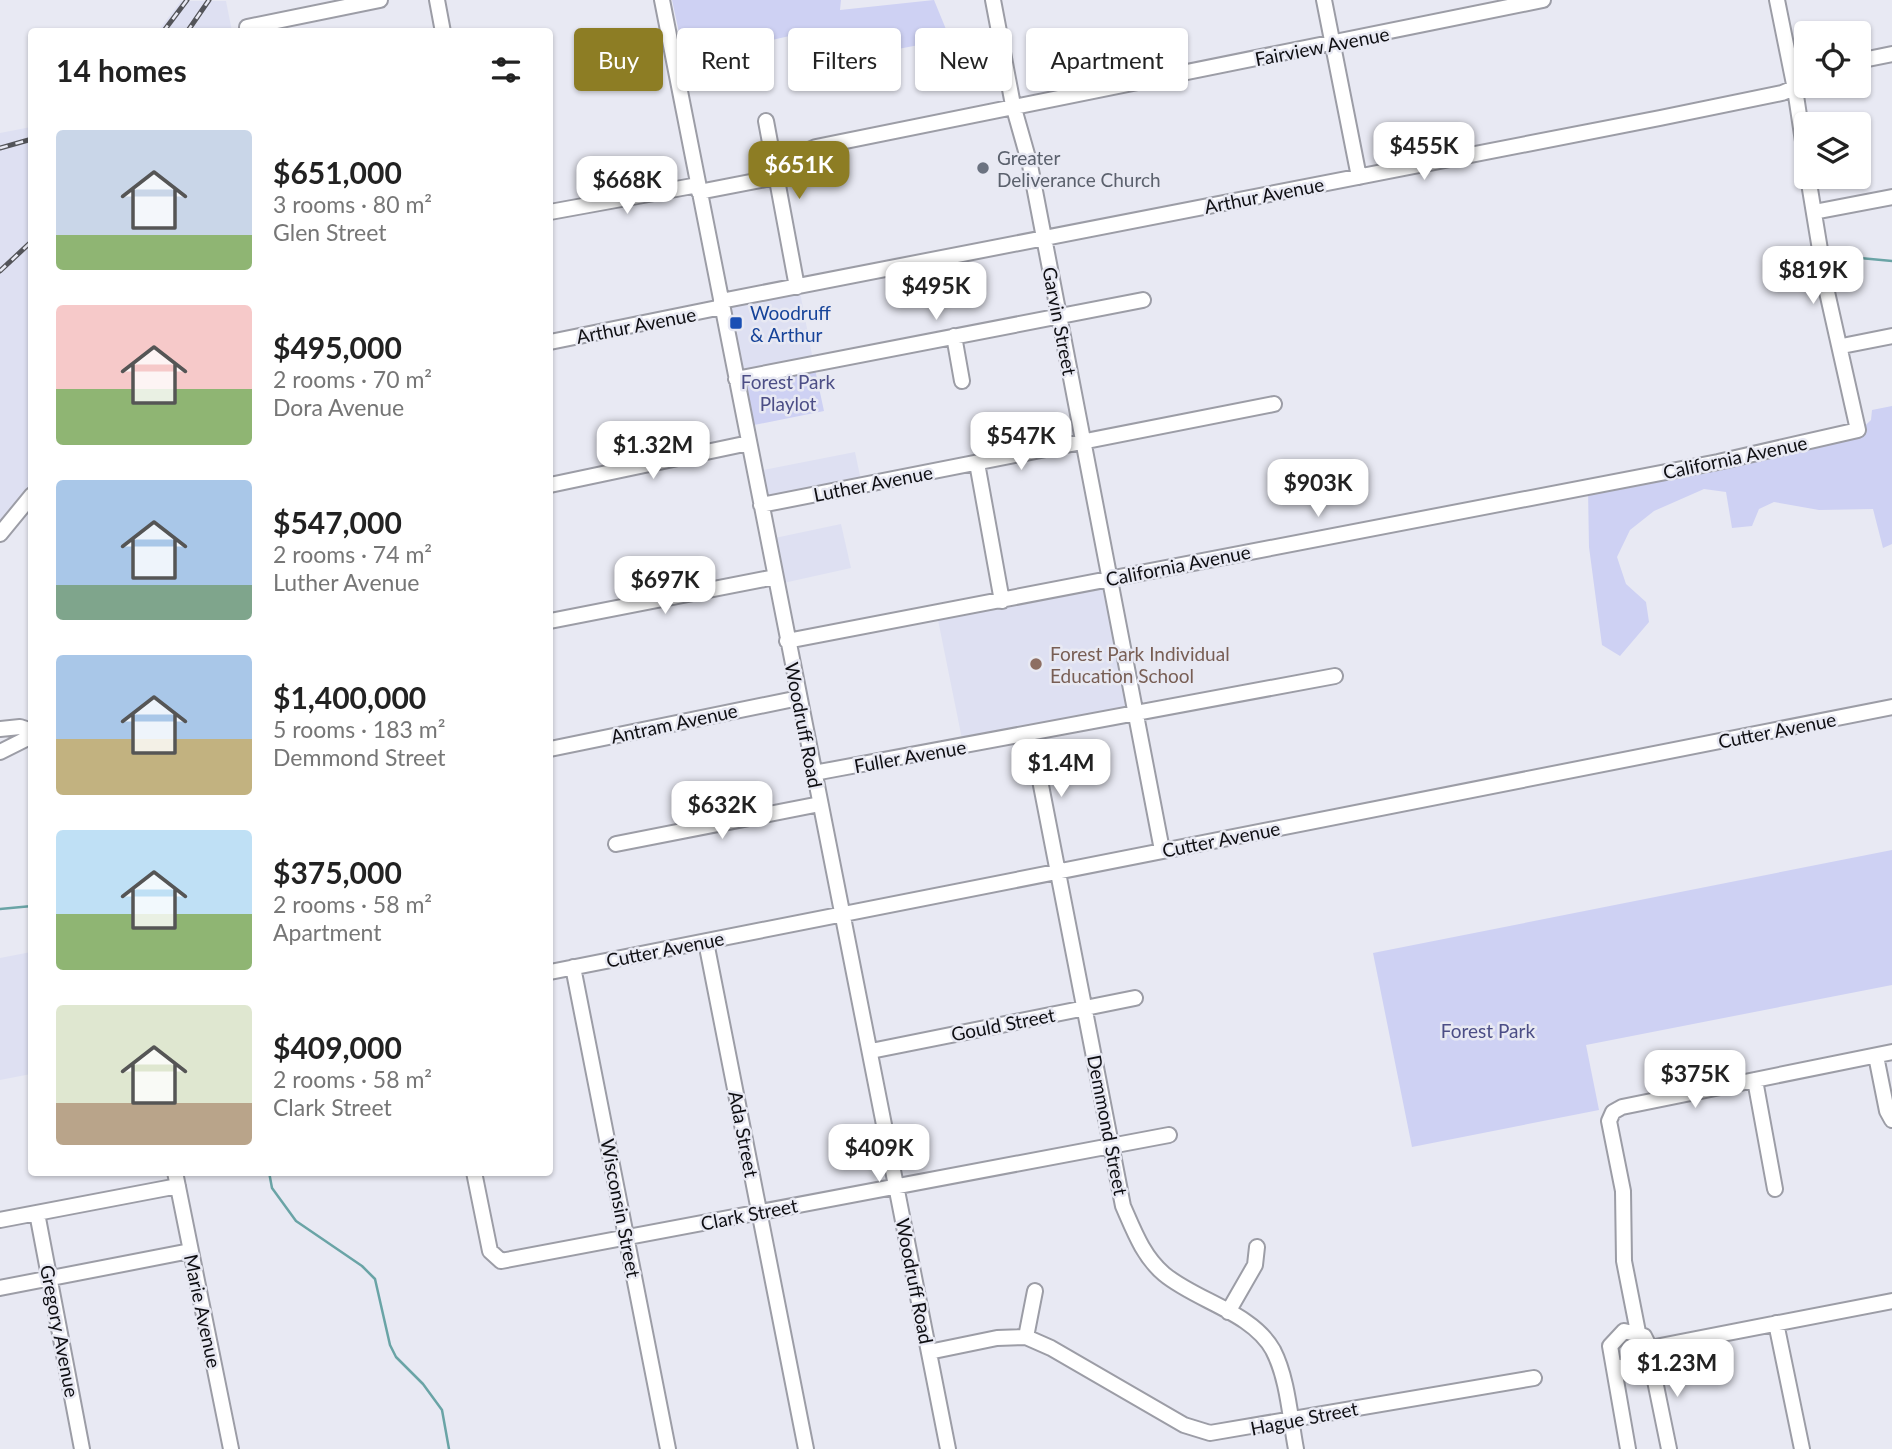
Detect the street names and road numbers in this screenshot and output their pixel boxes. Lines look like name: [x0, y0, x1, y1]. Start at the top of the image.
street label: Fairview Avenue: [1253, 22, 1391, 70]
street label: Arthur Avenue: [1202, 172, 1326, 218]
street label: Garvin Street: [1038, 265, 1082, 377]
street label: Arthur Avenue: [574, 302, 698, 348]
street label: California Avenue: [1661, 430, 1809, 484]
street label: Luther Avenue: [811, 460, 935, 506]
street label: California Avenue: [1104, 540, 1252, 590]
street label: Woodruff Road: [781, 660, 827, 790]
street label: Antram Avenue: [608, 698, 740, 748]
street label: Cutter Avenue: [1716, 707, 1838, 753]
street label: Fuller Avenue: [852, 735, 968, 777]
street label: Cutter Avenue: [1160, 816, 1282, 862]
street label: Cutter Avenue: [604, 926, 726, 972]
street label: Gould Street: [949, 1003, 1057, 1045]
street label: Demmond Street: [1083, 1053, 1133, 1197]
street label: Ada Street: [724, 1089, 764, 1179]
street label: Wisconsin Street: [596, 1137, 646, 1280]
street label: Clark Street: [699, 1193, 800, 1235]
street label: Woodruff Road: [892, 1216, 938, 1346]
street label: Marie Avenue: [180, 1252, 226, 1370]
street label: Gregory Avenue: [36, 1263, 84, 1399]
street label: Hague Street: [1248, 1396, 1360, 1440]

